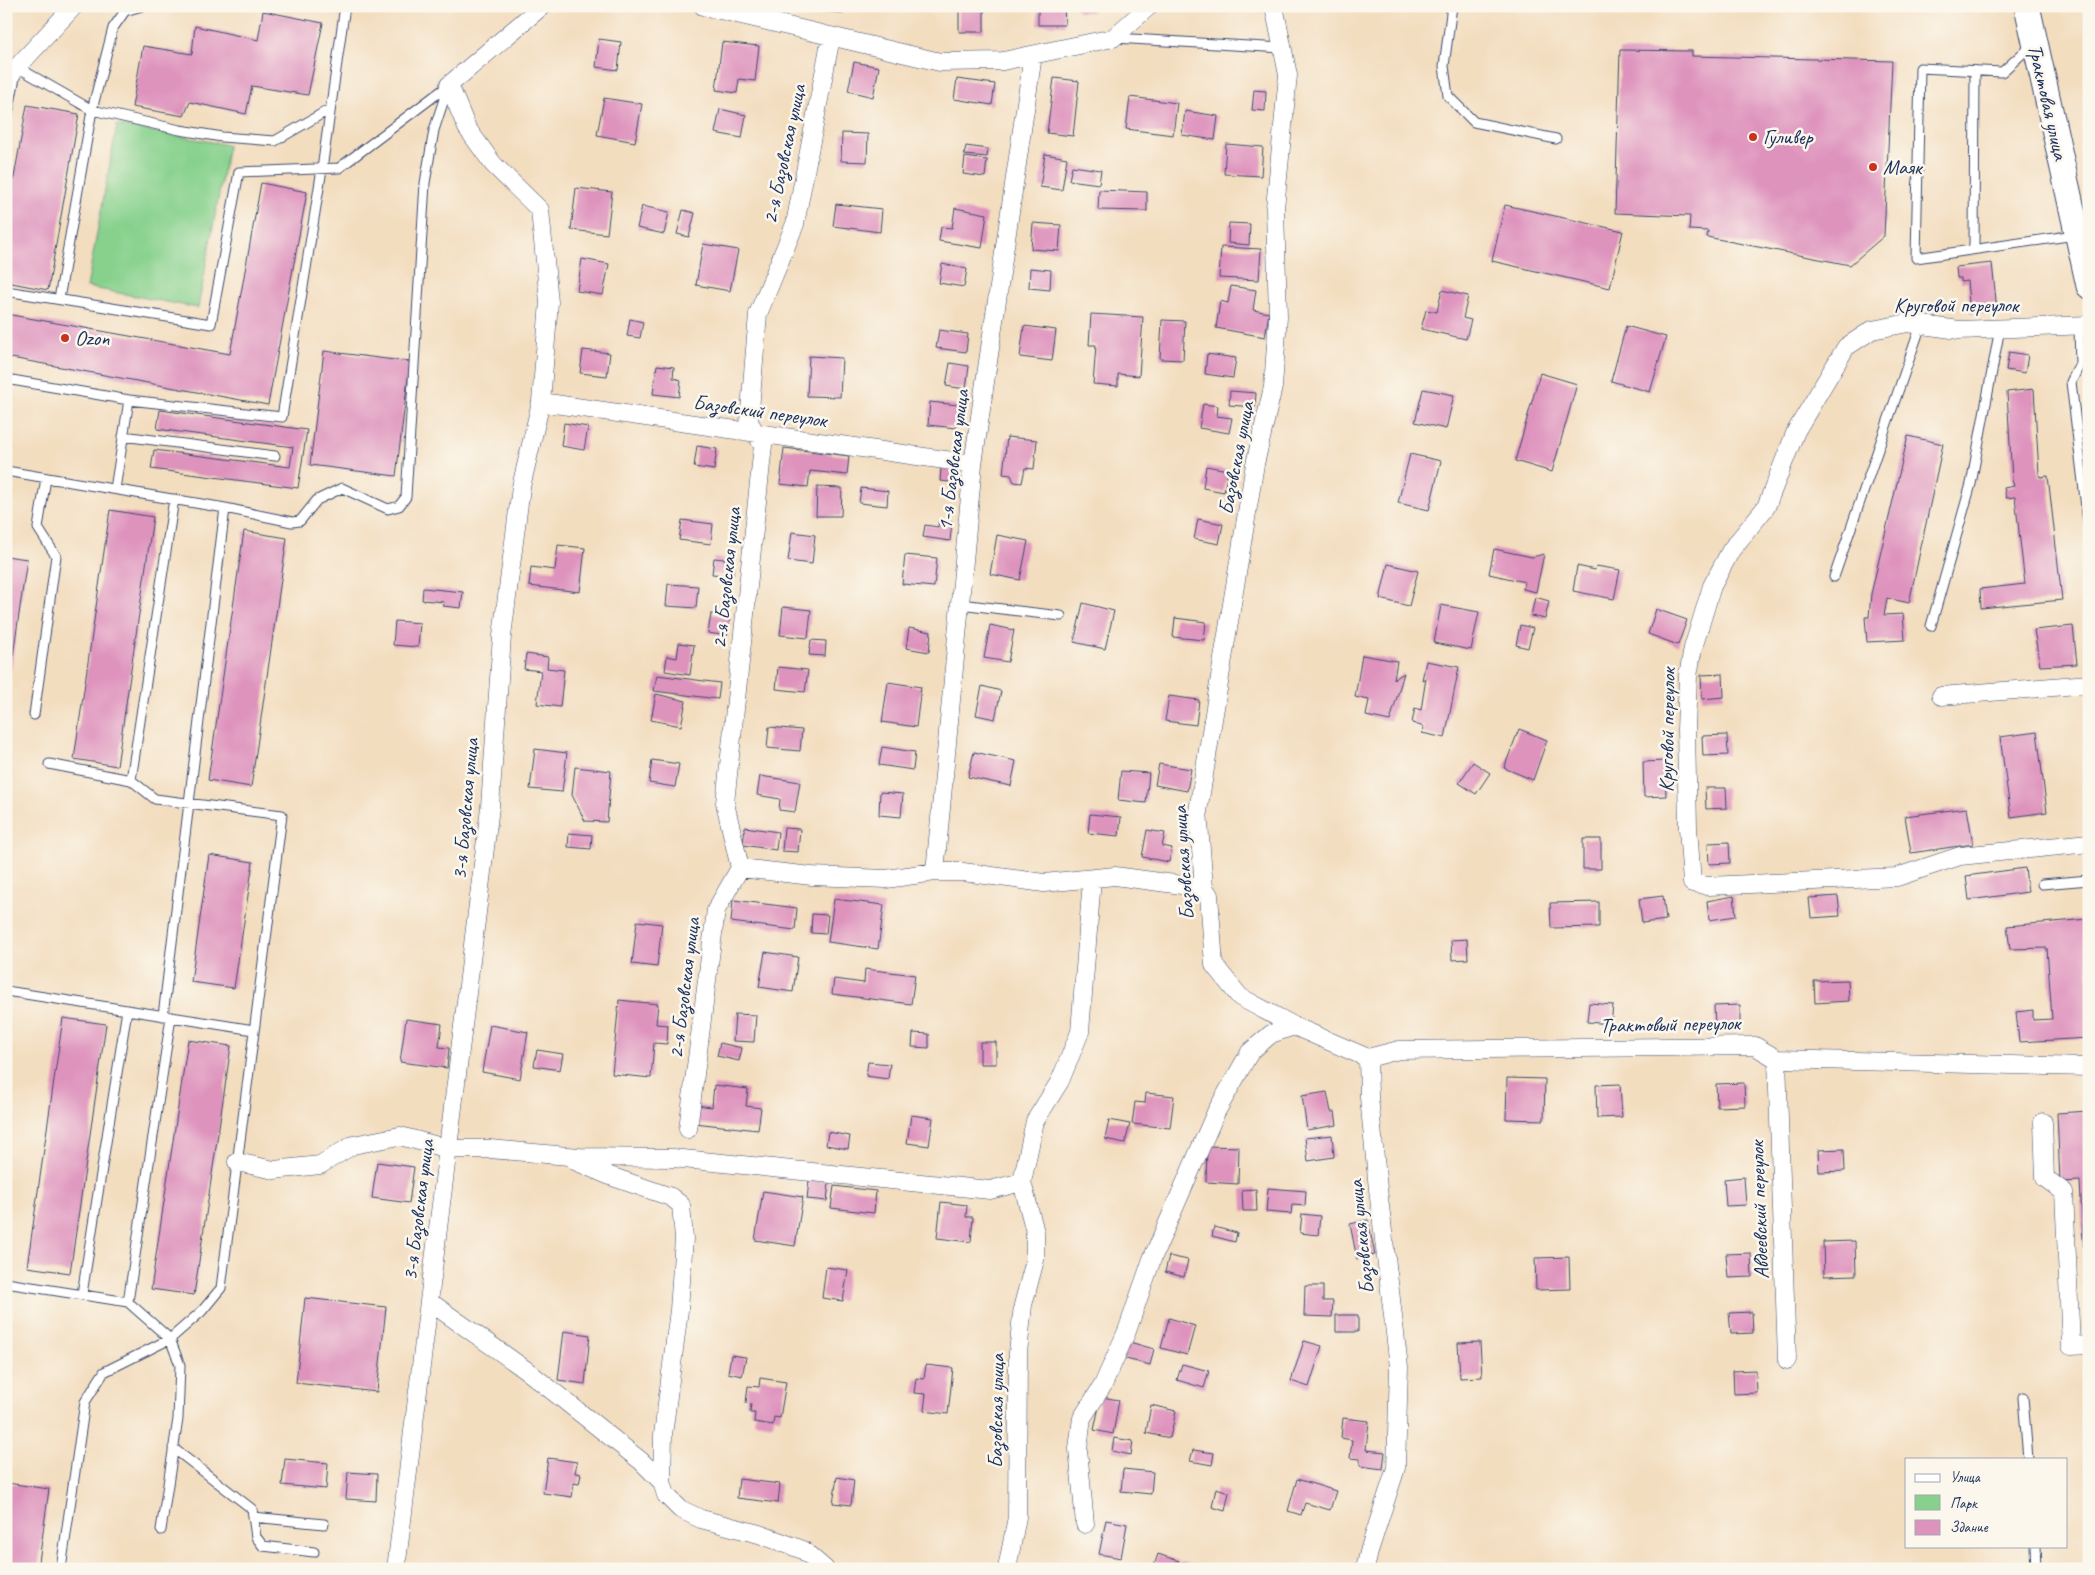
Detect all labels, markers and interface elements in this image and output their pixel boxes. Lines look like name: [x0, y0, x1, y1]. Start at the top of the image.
street label: Трактовая улица: [2022, 42, 2074, 164]
street label: 2-я Базовская улица: [757, 80, 813, 226]
place label: Гуливер: [1763, 124, 1815, 150]
marker: Гуливер: [1747, 131, 1759, 143]
place label: Маяк: [1883, 154, 1924, 180]
marker: Маяк: [1867, 161, 1879, 173]
street label: Круговой переулок: [1894, 292, 2020, 318]
place label: Ozon: [75, 325, 110, 351]
marker: Ozon: [59, 332, 71, 344]
street label: 1-я Базовская улица: [931, 387, 976, 532]
street label: Базовский переулок: [692, 389, 830, 435]
street label: Базовская улица: [1212, 398, 1261, 517]
street label: 2-я Базовская улица: [706, 505, 747, 650]
street label: Круговой переулок: [1653, 665, 1681, 792]
street label: 3-я Базовская улица: [446, 736, 485, 881]
street label: Базовская улица: [1166, 803, 1201, 921]
street label: 2-я Базовская улица: [662, 915, 707, 1060]
street label: Трактовый переулок: [1600, 1010, 1743, 1038]
street label: 3-я Базовская улица: [396, 1137, 441, 1282]
street label: Авдеевский переулок: [1744, 1138, 1774, 1280]
street label: Базовская улица: [1342, 1177, 1381, 1295]
street label: Базовская улица: [982, 1352, 1011, 1468]
legend: [1905, 1458, 2068, 1548]
text: Улица: [1950, 1468, 1981, 1487]
text: Парк: [1950, 1494, 1978, 1513]
text: Здание: [1950, 1518, 1989, 1537]

